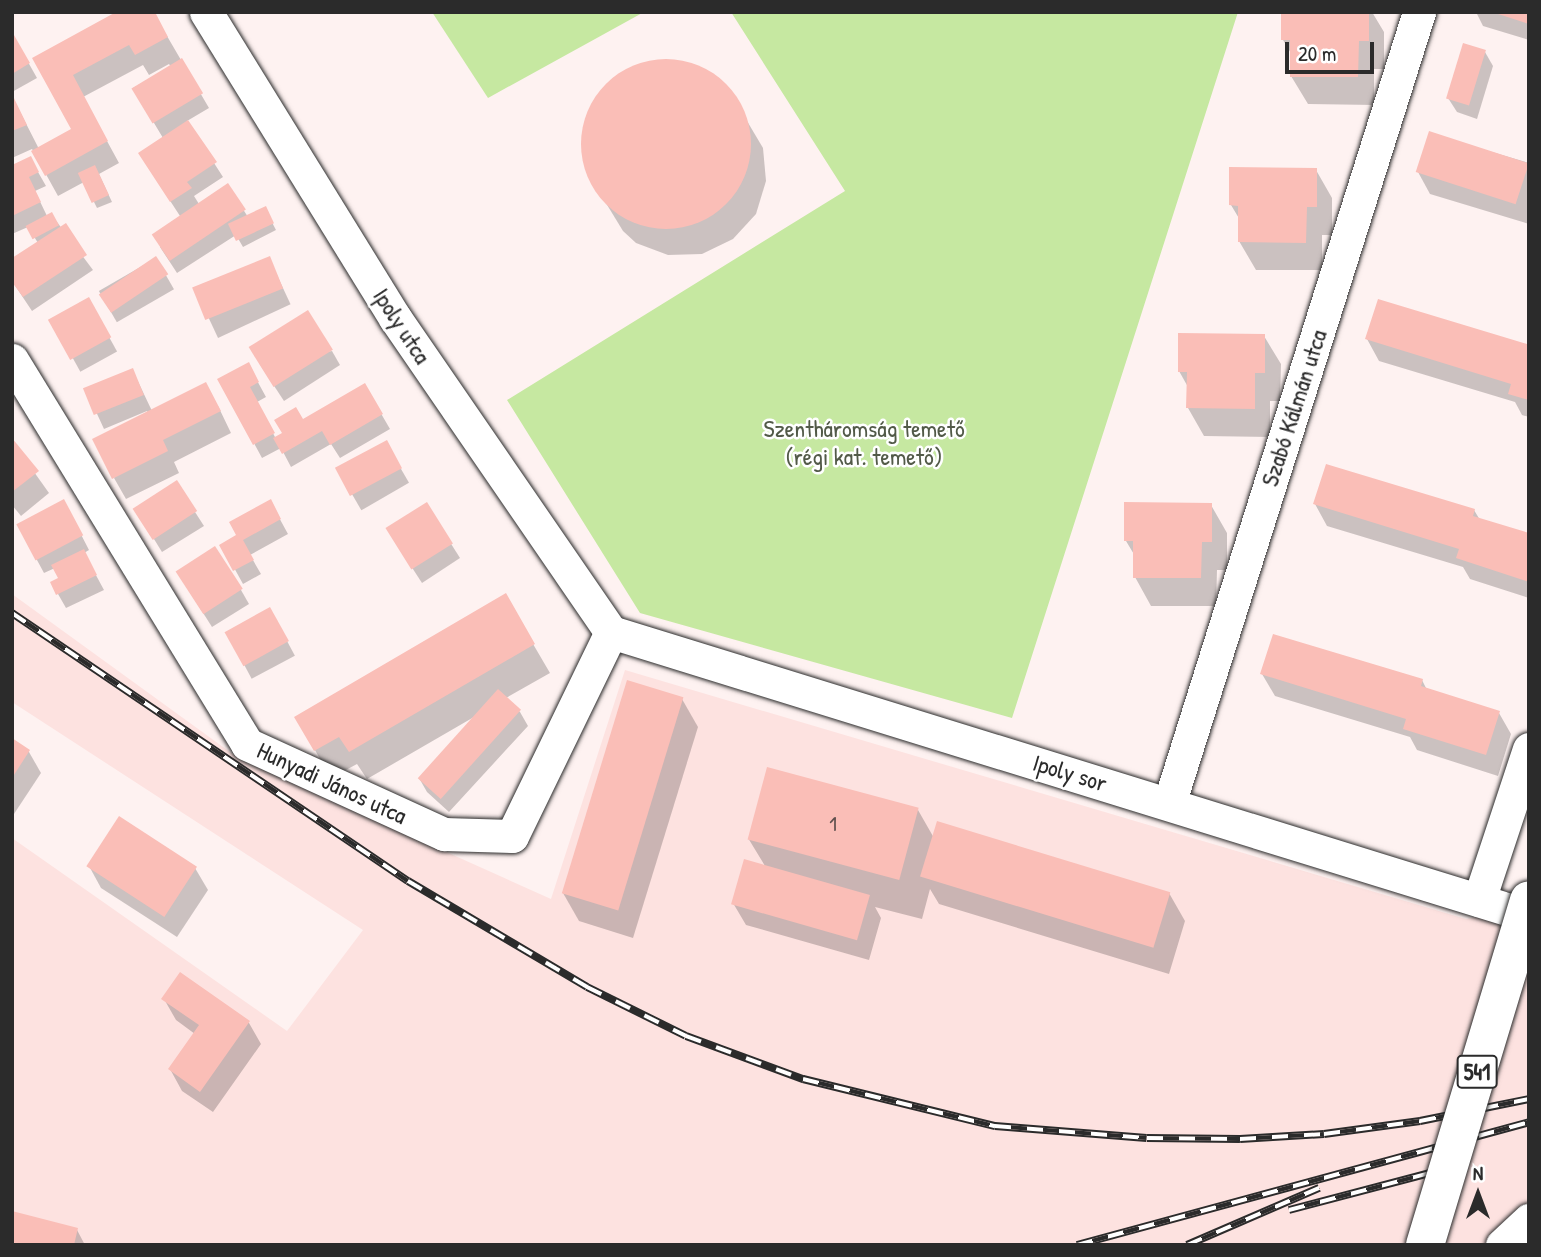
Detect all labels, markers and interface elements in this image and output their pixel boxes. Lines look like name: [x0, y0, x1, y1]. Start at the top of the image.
scale bar: [1289, 28, 1378, 72]
text: 20 m: [1298, 39, 1336, 68]
street label: Ipoly utca: [367, 283, 437, 369]
street label: Szabó Kálmán utca: [1255, 326, 1333, 490]
park label: Szentháromság temető (régi kat. temető): [763, 415, 965, 471]
street label: Hunyadi János utca: [253, 736, 411, 830]
street label: Ipoly sor: [1030, 748, 1110, 798]
house number: 1: [829, 811, 837, 837]
road number: 541: [1456, 1052, 1498, 1092]
north arrow: [1443, 1159, 1513, 1229]
text: N: [1473, 1160, 1483, 1186]

